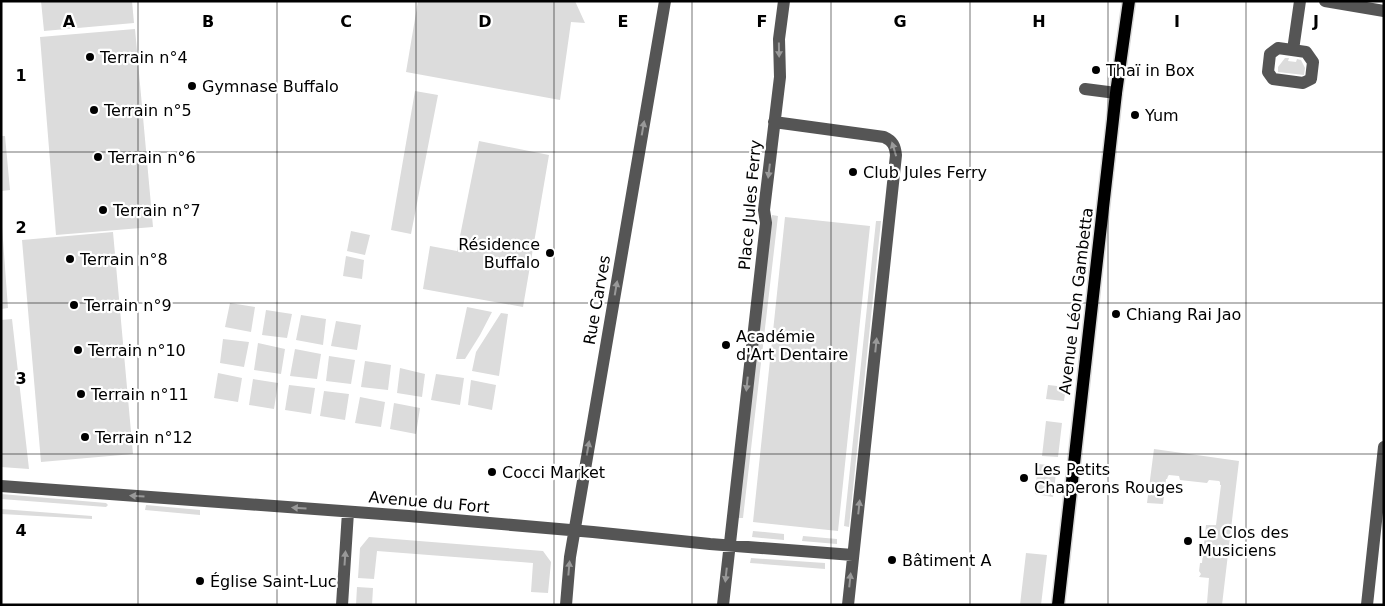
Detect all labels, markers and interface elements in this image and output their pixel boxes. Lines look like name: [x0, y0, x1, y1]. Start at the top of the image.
text: A: [63, 12, 76, 31]
text: B: [202, 12, 214, 31]
text: C: [340, 12, 352, 31]
text: D: [478, 12, 492, 31]
text: E: [618, 12, 628, 31]
text: F: [757, 12, 767, 31]
text: G: [893, 12, 907, 31]
text: H: [1032, 12, 1046, 31]
text: I: [1174, 12, 1180, 31]
text: J: [1312, 12, 1319, 31]
one-way arrow: [776, 42, 784, 58]
place label: Terrain n°4: [99, 48, 188, 67]
marker: Terrain n°4: [84, 51, 96, 63]
place label: Thaï in Box: [1105, 61, 1195, 80]
marker: Thaï in Box: [1090, 64, 1102, 76]
text: 1: [15, 66, 27, 85]
place label: Gymnase Buffalo: [202, 77, 339, 96]
marker: Gymnase Buffalo: [186, 80, 198, 92]
place label: Terrain n°5: [103, 101, 192, 120]
marker: Terrain n°5: [88, 104, 100, 116]
place label: Yum: [1144, 106, 1179, 125]
marker: Yum: [1129, 109, 1141, 121]
one-way arrow: [640, 120, 648, 136]
street label: Place Jules Ferry: [735, 139, 765, 271]
one-way arrow: [889, 141, 897, 156]
place label: Terrain n°6: [107, 148, 196, 167]
marker: Terrain n°6: [92, 151, 104, 163]
one-way arrow: [765, 163, 773, 179]
place label: Club Jules Ferry: [863, 163, 987, 182]
marker: Club Jules Ferry: [847, 166, 859, 178]
place label: Terrain n°7: [112, 201, 201, 220]
marker: Terrain n°7: [97, 204, 109, 216]
street label: Avenue Léon Gambetta: [1055, 206, 1097, 396]
text: 2: [15, 218, 27, 237]
place label: Résidence Buffalo: [458, 235, 540, 272]
marker: Résidence Buffalo: [544, 247, 556, 259]
place label: Terrain n°8: [79, 250, 168, 269]
marker: Terrain n°8: [64, 253, 76, 265]
street label: Rue Carves: [580, 254, 614, 346]
one-way arrow: [612, 280, 620, 296]
place label: Terrain n°9: [83, 296, 172, 315]
marker: Terrain n°9: [68, 299, 80, 311]
place label: Chiang Rai Jao: [1126, 305, 1241, 324]
marker: Chiang Rai Jao: [1110, 308, 1122, 320]
place label: Académie d'Art Dentaire: [736, 327, 848, 364]
one-way arrow: [872, 337, 880, 353]
marker: Académie d'Art Dentaire: [720, 339, 732, 351]
place label: Terrain n°10: [87, 341, 186, 360]
marker: Terrain n°10: [72, 344, 84, 356]
text: 3: [15, 369, 27, 388]
one-way arrow: [743, 377, 751, 393]
place label: Terrain n°11: [90, 385, 189, 404]
marker: Terrain n°11: [75, 388, 87, 400]
place label: Terrain n°12: [94, 428, 193, 447]
marker: Terrain n°12: [79, 431, 91, 443]
one-way arrow: [584, 440, 592, 456]
place label: Les Petits Chaperons Rouges: [1034, 460, 1183, 497]
place label: Cocci Market: [502, 463, 605, 482]
marker: Cocci Market: [486, 466, 498, 478]
marker: Les Petits Chaperons Rouges: [1018, 472, 1030, 484]
street label: Avenue du Fort: [368, 487, 490, 517]
one-way arrow: [129, 492, 145, 500]
one-way arrow: [855, 498, 863, 514]
one-way arrow: [291, 504, 307, 512]
text: 4: [15, 521, 27, 540]
place label: Le Clos des Musiciens: [1198, 523, 1289, 560]
marker: Le Clos des Musiciens: [1182, 535, 1194, 547]
one-way arrow: [342, 550, 350, 566]
place label: Bâtiment A: [902, 551, 991, 570]
marker: Bâtiment A: [886, 554, 898, 566]
one-way arrow: [565, 559, 573, 575]
one-way arrow: [722, 568, 730, 584]
place label: Église Saint-Luc: [210, 572, 337, 591]
one-way arrow: [847, 572, 855, 588]
marker: Église Saint-Luc: [194, 575, 206, 587]

